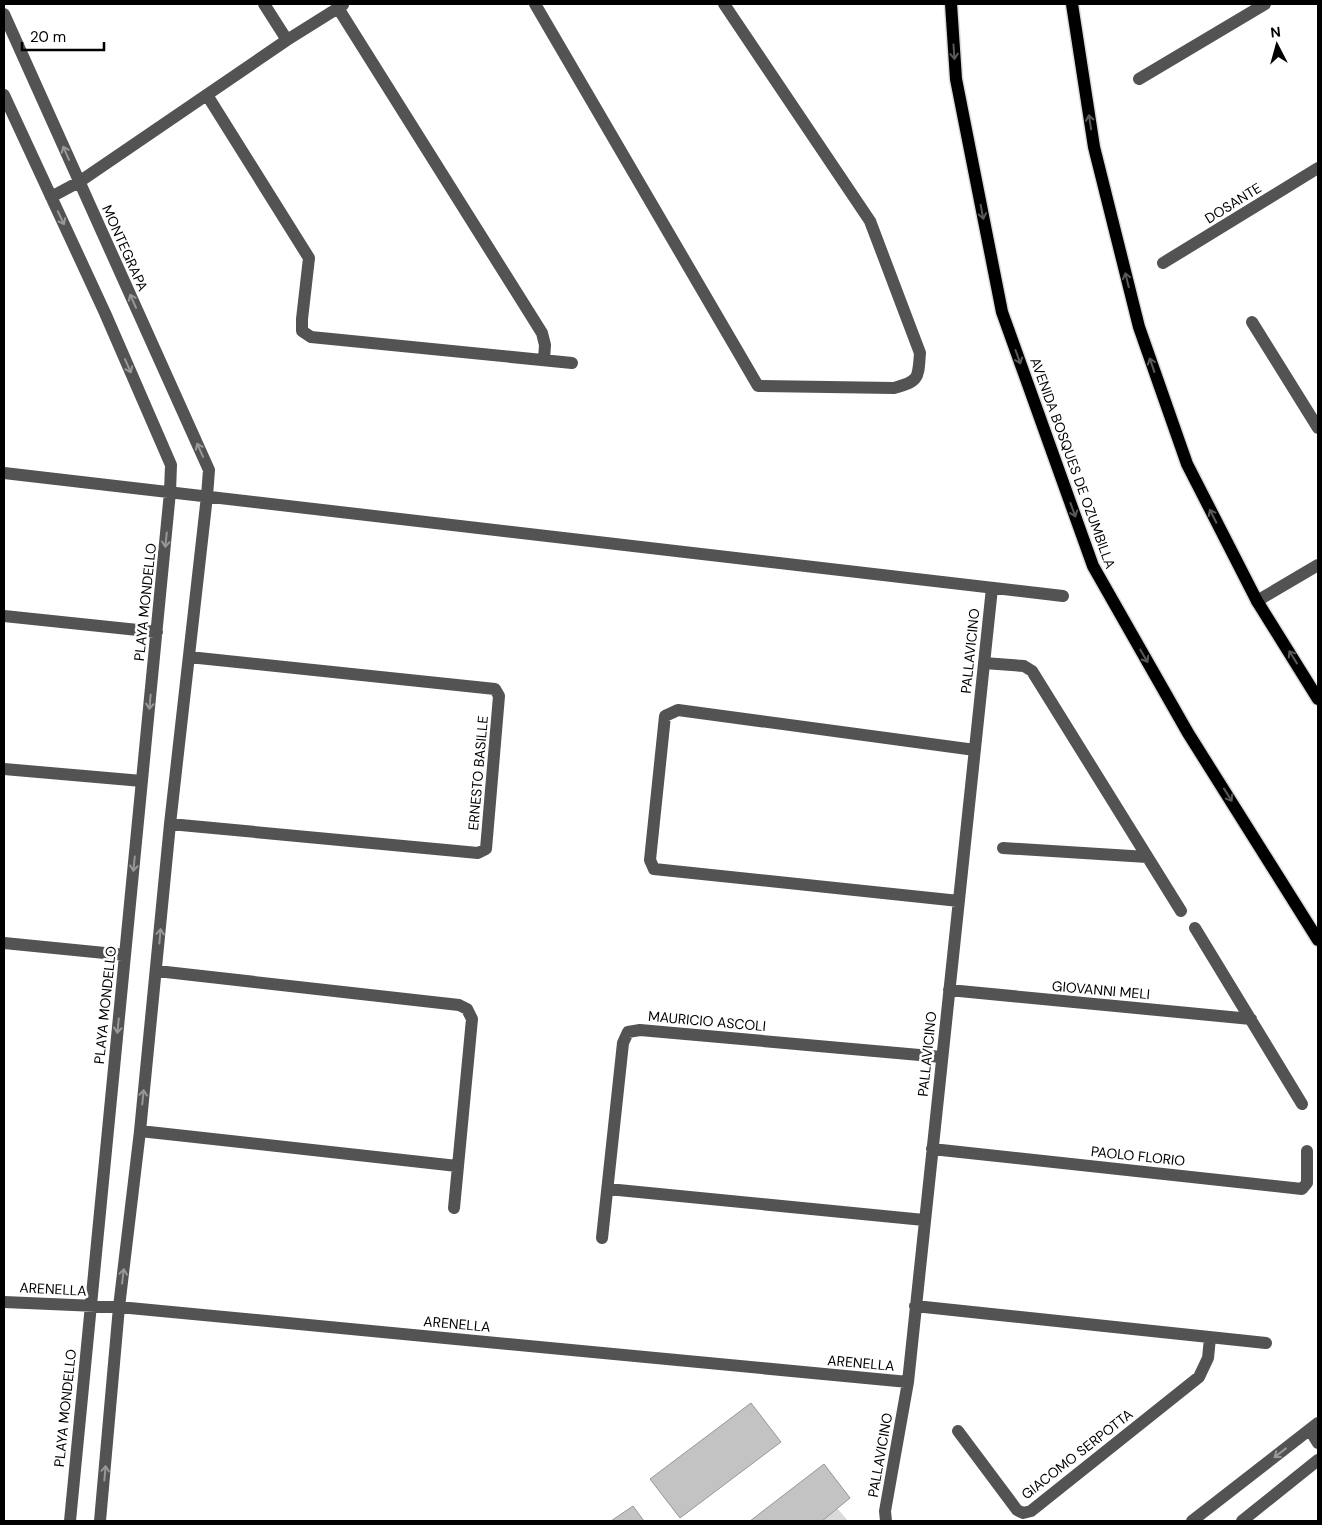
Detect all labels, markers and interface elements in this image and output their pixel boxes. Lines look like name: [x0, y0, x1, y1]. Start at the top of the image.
scale bar: [22, 20, 105, 52]
north arrow: [1252, 20, 1302, 70]
text: N: [1270, 23, 1282, 42]
text: 20 m: [30, 27, 66, 47]
one-way arrow: [949, 44, 959, 60]
one-way arrow: [1085, 114, 1095, 130]
one-way arrow: [61, 146, 71, 161]
street label: DOSANTE: [1201, 179, 1265, 227]
street label: MONTEGRAPA: [98, 202, 152, 294]
one-way arrow: [978, 204, 987, 220]
one-way arrow: [57, 210, 66, 225]
one-way arrow: [1122, 272, 1131, 288]
one-way arrow: [128, 294, 137, 309]
one-way arrow: [1014, 349, 1023, 365]
street label: AVENIDA BOSQUES DE OZUMBILLA: [1026, 355, 1120, 571]
one-way arrow: [123, 358, 133, 373]
one-way arrow: [1147, 358, 1156, 374]
one-way arrow: [194, 443, 204, 458]
one-way arrow: [1069, 502, 1078, 518]
one-way arrow: [1208, 508, 1218, 523]
one-way arrow: [161, 532, 170, 548]
street label: PLAYA MONDELLO: [130, 542, 160, 662]
street label: PALLAVICINO: [957, 607, 983, 694]
one-way arrow: [1140, 648, 1150, 662]
one-way arrow: [1287, 651, 1297, 665]
one-way arrow: [145, 694, 155, 710]
street label: ERNESTO BASILLE: [464, 715, 492, 831]
one-way arrow: [1223, 788, 1233, 802]
one-way arrow: [129, 856, 139, 872]
one-way arrow: [155, 928, 165, 944]
street label: PLAYA MONDELLO: [90, 945, 120, 1065]
street label: GIOVANNI MELI: [1051, 977, 1151, 1003]
street label: MAURICIO ASCOLI: [647, 1007, 767, 1035]
street label: PALLAVICINO: [914, 1010, 940, 1097]
one-way arrow: [113, 1017, 123, 1033]
one-way arrow: [139, 1090, 148, 1106]
street label: PAOLO FLORIO: [1090, 1142, 1186, 1170]
one-way arrow: [118, 1268, 128, 1284]
street label: ARENELLA: [19, 1278, 87, 1300]
street label: ARENELLA: [423, 1312, 491, 1336]
street label: PLAYA MONDELLO: [50, 1348, 80, 1468]
street label: ARENELLA: [827, 1351, 895, 1375]
street label: GIACOMO SERPOTTA: [1018, 1405, 1136, 1503]
street label: PALLAVICINO: [864, 1411, 896, 1499]
one-way arrow: [1274, 1447, 1287, 1458]
one-way arrow: [100, 1465, 109, 1481]

